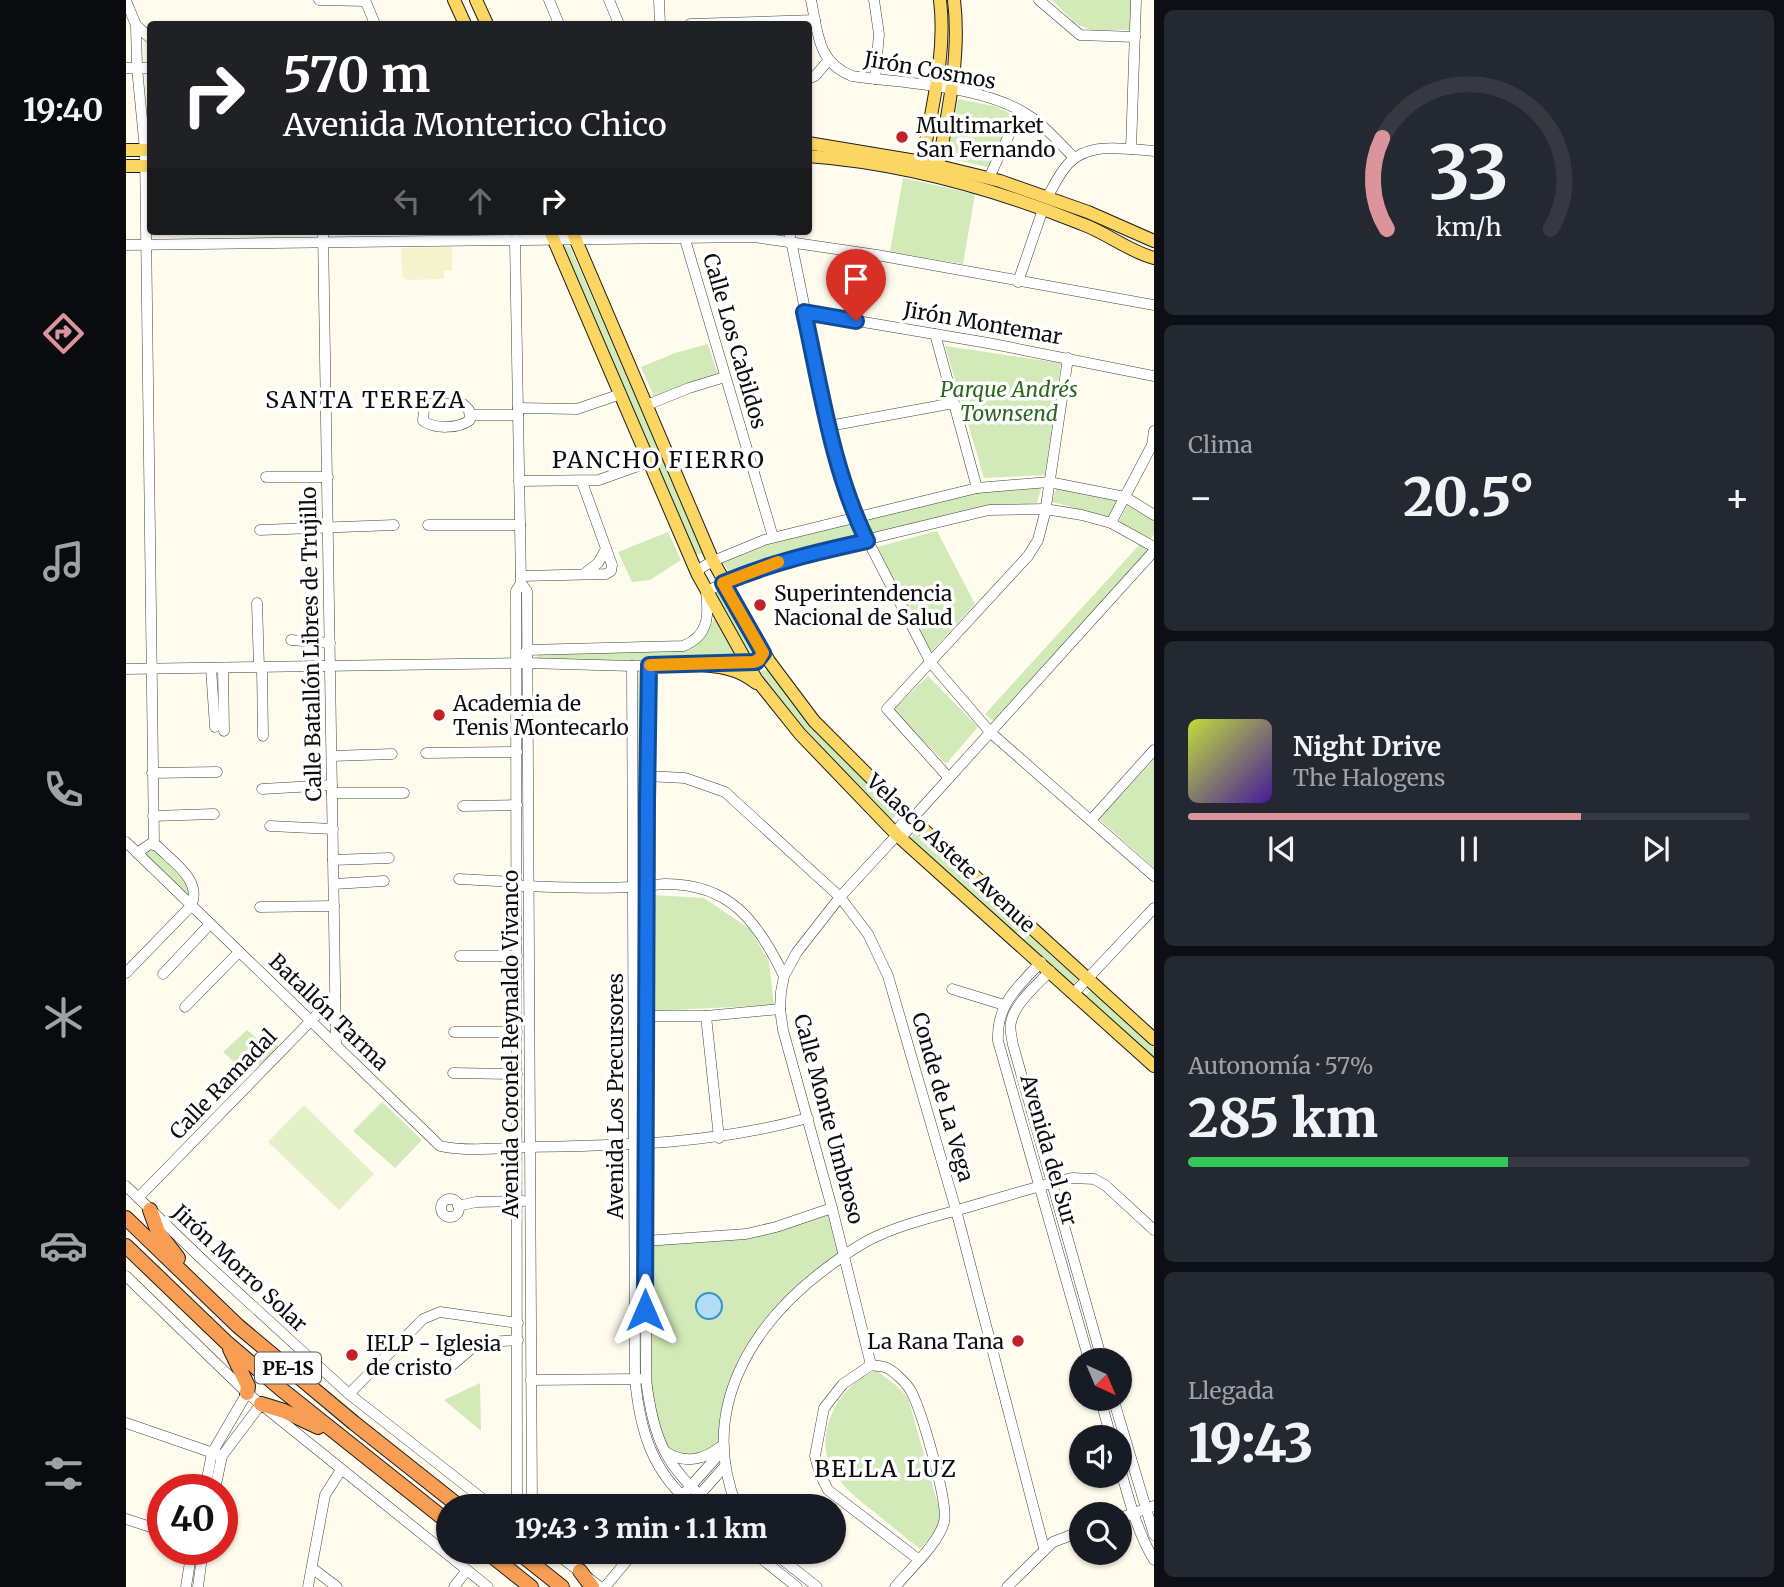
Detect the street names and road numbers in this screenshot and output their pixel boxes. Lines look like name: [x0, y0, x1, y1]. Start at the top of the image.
street label: Jirón Cosmos: [861, 45, 998, 95]
street label: Calle Los Cabildos: [697, 250, 773, 432]
street label: Jirón Montemar: [900, 296, 1065, 350]
street label: Calle Batallón Libres de Trujillo: [295, 486, 327, 802]
street label: Velasco Astete Avenue: [860, 767, 1041, 938]
street label: Avenida Coronel Reynaldo Vivanco: [497, 870, 524, 1219]
street label: Batallón Tarma: [263, 948, 395, 1076]
street label: Avenida Los Precursores: [602, 973, 629, 1220]
street label: Conde de La Vega: [906, 1009, 980, 1185]
street label: Calle Monte Umbroso: [788, 1011, 870, 1227]
street label: Calle Ramadal: [164, 1023, 283, 1145]
street label: Avenida del Sur: [1014, 1070, 1083, 1229]
street label: Jirón Morro Solar: [166, 1198, 313, 1337]
road number: PE-1S: [255, 1352, 321, 1384]

